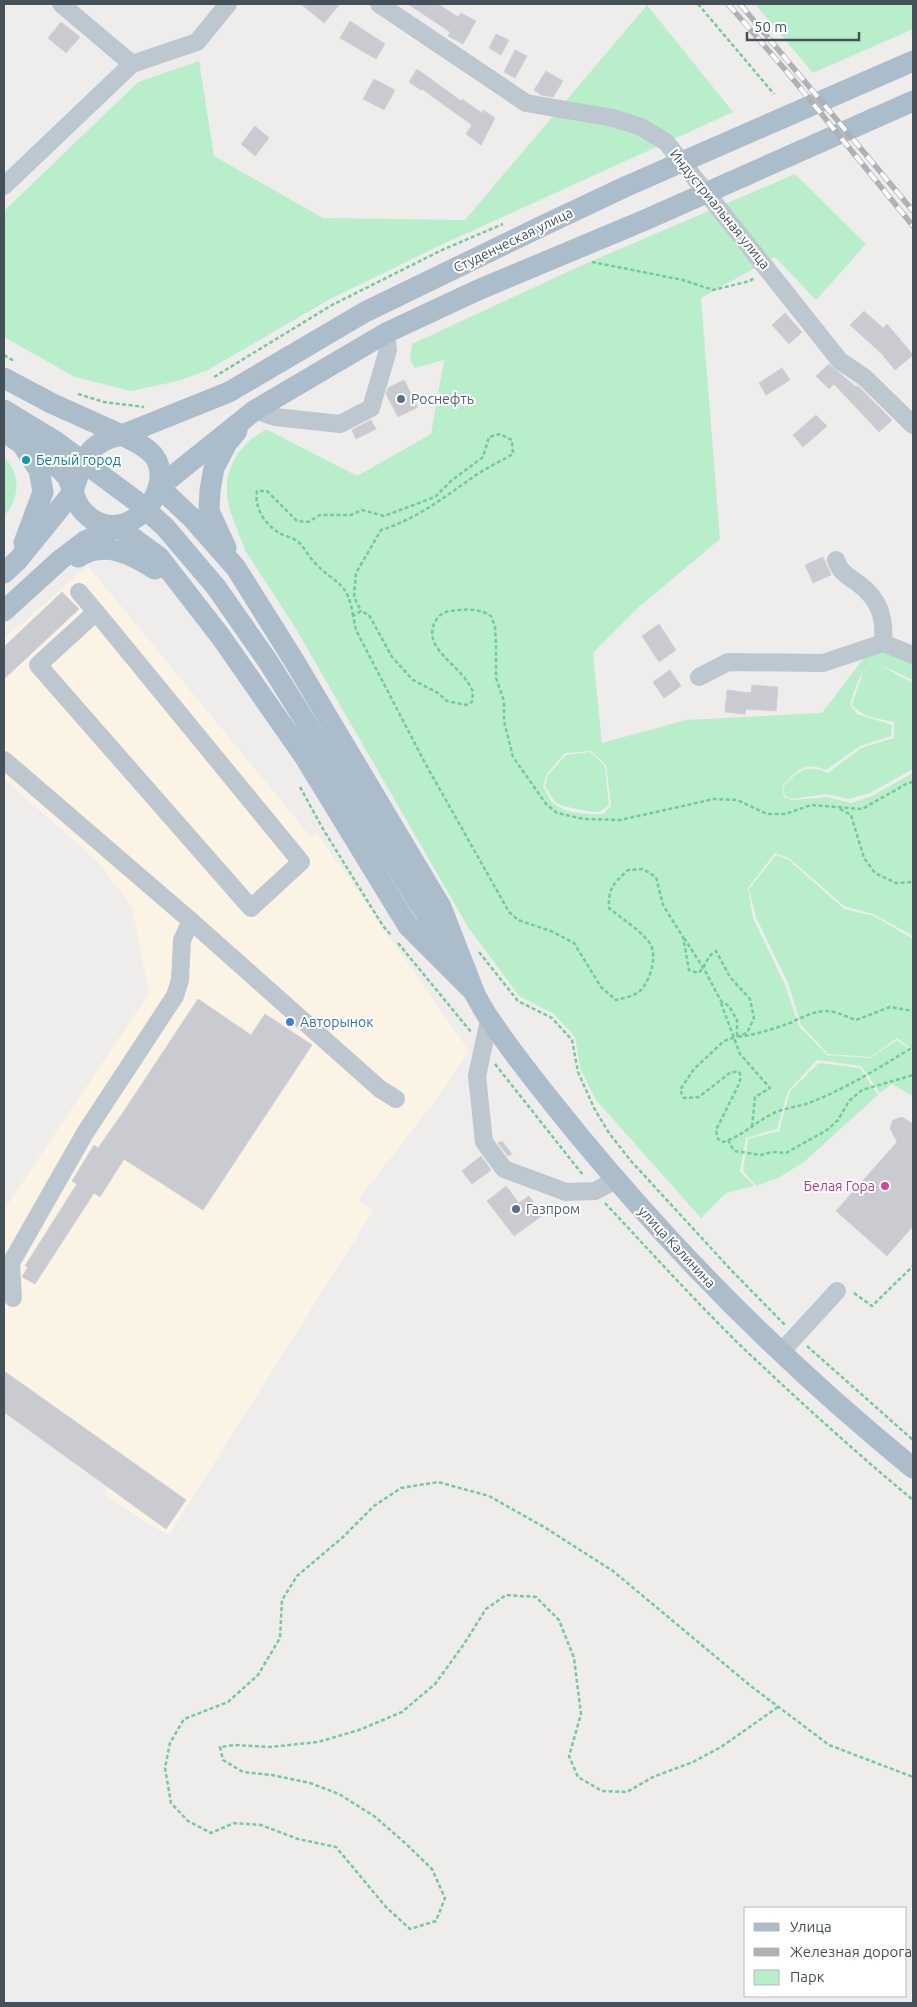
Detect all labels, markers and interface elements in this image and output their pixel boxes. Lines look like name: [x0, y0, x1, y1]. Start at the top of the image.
scale bar: [747, 10, 860, 42]
text: 50 m: [754, 18, 787, 35]
street label: Индустриальная улица: [667, 146, 773, 272]
street label: Студенческая улица: [451, 204, 575, 276]
place label: Роснефть: [411, 391, 474, 407]
marker: Роснефть: [395, 393, 407, 405]
place label: Белый город: [36, 452, 121, 468]
marker: Белый город: [20, 454, 32, 466]
place label: Авторынок: [300, 1014, 373, 1030]
marker: Авторынок: [284, 1016, 296, 1028]
place label: Белая Гора: [803, 1178, 875, 1194]
marker: Белая Гора: [879, 1180, 891, 1192]
place label: Газпром: [526, 1201, 580, 1217]
marker: Газпром: [510, 1203, 522, 1215]
street label: улица Калинина: [635, 1203, 719, 1291]
legend: [744, 1907, 907, 1997]
text: Улица: [790, 1918, 832, 1935]
text: Железная дорога: [790, 1943, 912, 1960]
text: Парк: [790, 1968, 825, 1985]

